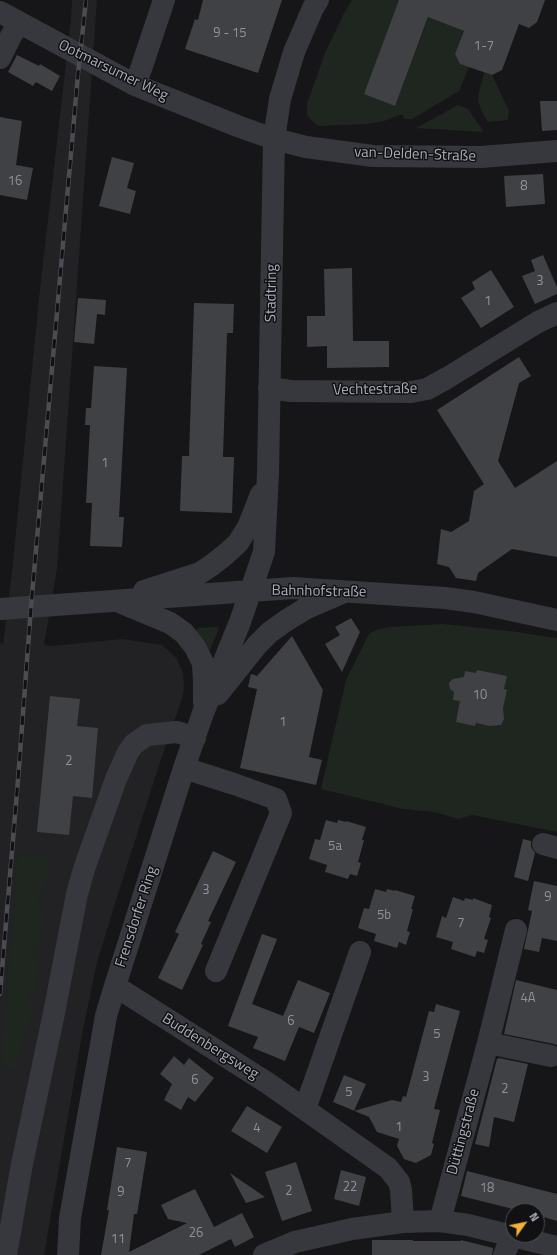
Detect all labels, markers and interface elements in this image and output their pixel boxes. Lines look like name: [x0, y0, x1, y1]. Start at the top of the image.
house number: 9 - 15: [213, 26, 247, 42]
street label: Ootmarsumer Weg: [55, 37, 171, 105]
house number: 1-7: [474, 39, 494, 55]
street label: van-Delden-Straße: [354, 144, 476, 166]
house number: 16: [8, 174, 22, 190]
house number: 8: [520, 179, 528, 195]
street label: Stadtring: [262, 264, 282, 322]
house number: 3: [536, 274, 544, 290]
house number: 1: [484, 294, 492, 310]
street label: Vechtestraße: [333, 380, 417, 400]
house number: 1: [101, 456, 109, 472]
street label: Bahnhofstraße: [271, 582, 367, 602]
house number: 10: [473, 688, 487, 704]
house number: 1: [279, 715, 287, 731]
house number: 2: [65, 754, 73, 770]
house number: 5a: [328, 839, 342, 855]
street label: Frensdorfer Ring: [112, 864, 162, 970]
house number: 3: [202, 883, 210, 899]
house number: 9: [544, 890, 552, 906]
house number: 5b: [377, 908, 391, 924]
house number: 7: [457, 916, 465, 932]
house number: 4A: [520, 991, 536, 1007]
street label: Buddenbergsweg: [158, 1010, 262, 1084]
house number: 6: [287, 1014, 295, 1030]
house number: 5: [433, 1027, 441, 1043]
house number: 3: [422, 1070, 430, 1086]
house number: 6: [191, 1073, 199, 1089]
house number: 2: [501, 1082, 509, 1098]
house number: 5: [345, 1085, 353, 1101]
street label: Düttingstraße: [444, 1087, 484, 1177]
house number: 1: [395, 1120, 403, 1136]
house number: 4: [253, 1121, 261, 1137]
house number: 7: [124, 1156, 132, 1172]
house number: 22: [343, 1180, 357, 1196]
house number: 18: [480, 1181, 494, 1197]
house number: 2: [285, 1184, 293, 1200]
house number: 9: [117, 1185, 125, 1201]
north arrow: [505, 1203, 545, 1243]
text: N: [525, 1209, 543, 1225]
house number: 26: [189, 1226, 203, 1242]
house number: 11: [111, 1232, 125, 1248]

